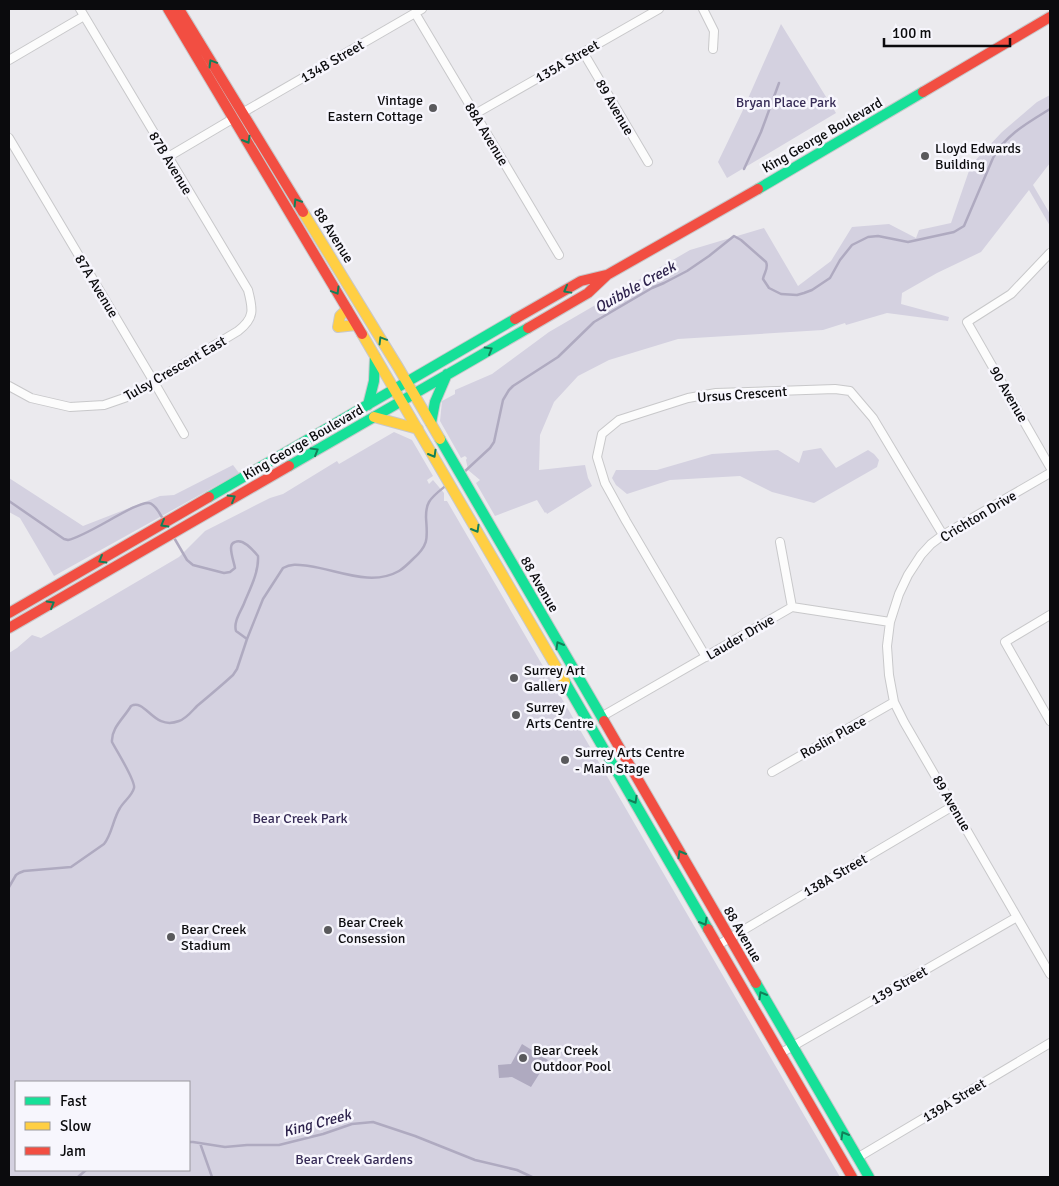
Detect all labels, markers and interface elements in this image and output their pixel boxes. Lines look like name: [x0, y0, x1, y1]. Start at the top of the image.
scale bar: [884, 15, 1010, 47]
text: 100 m: [892, 24, 932, 42]
street label: 134B Street: [297, 36, 367, 86]
street label: 135A Street: [532, 36, 602, 86]
one-way arrow: [208, 60, 218, 69]
street label: 89 Avenue: [592, 76, 637, 138]
place label: Vintage Eastern Cottage: [328, 92, 423, 125]
park label: Bryan Place Park: [736, 94, 836, 111]
street label: King George Boulevard: [759, 94, 885, 177]
street label: 88A Avenue: [461, 100, 512, 169]
marker: Vintage Eastern Cottage: [427, 102, 439, 114]
street label: 87B Avenue: [145, 129, 196, 198]
one-way arrow: [241, 135, 251, 144]
place label: Lloyd Edwards Building: [935, 140, 1021, 173]
marker: Lloyd Edwards Building: [919, 150, 931, 162]
one-way arrow: [294, 198, 303, 207]
street label: 88 Avenue: [310, 204, 357, 266]
street label: 87A Avenue: [71, 252, 122, 321]
water label: Quibble Creek: [591, 257, 680, 317]
one-way arrow: [563, 283, 572, 293]
one-way arrow: [330, 286, 340, 295]
street label: Tulsy Crescent East: [121, 332, 229, 405]
one-way arrow: [379, 337, 389, 346]
one-way arrow: [483, 346, 492, 356]
street label: 90 Avenue: [986, 363, 1031, 425]
street label: Ursus Crescent: [697, 383, 788, 406]
street label: King George Boulevard: [240, 401, 366, 484]
one-way arrow: [309, 447, 318, 457]
one-way arrow: [427, 449, 437, 458]
street label: Crichton Drive: [937, 487, 1019, 546]
one-way arrow: [227, 495, 236, 505]
one-way arrow: [160, 517, 169, 527]
one-way arrow: [470, 524, 480, 533]
one-way arrow: [98, 553, 107, 563]
street label: 88 Avenue: [517, 553, 562, 615]
one-way arrow: [45, 600, 54, 610]
street label: Lauder Drive: [703, 611, 777, 664]
one-way arrow: [556, 641, 566, 650]
place label: Surrey Art Gallery: [524, 662, 585, 695]
marker: Surrey Art Gallery: [508, 672, 520, 684]
place label: Surrey Arts Centre: [526, 699, 594, 732]
marker: Surrey Arts Centre: [510, 709, 522, 721]
street label: Roslin Place: [797, 712, 869, 763]
place label: Surrey Arts Centre - Main Stage: [575, 744, 685, 777]
marker: Surrey Arts Centre - Main Stage: [559, 754, 571, 766]
street label: 89 Avenue: [929, 772, 974, 834]
one-way arrow: [627, 795, 637, 804]
park label: Bear Creek Park: [252, 810, 348, 827]
street label: 138A Street: [800, 850, 870, 900]
one-way arrow: [677, 851, 687, 860]
street label: 88 Avenue: [720, 903, 765, 965]
place label: Bear Creek Consession: [338, 914, 405, 947]
one-way arrow: [698, 916, 708, 925]
place label: Bear Creek Stadium: [181, 921, 246, 954]
marker: Bear Creek Consession: [322, 924, 334, 936]
marker: Bear Creek Stadium: [165, 931, 177, 943]
street label: 139 Street: [868, 962, 931, 1008]
one-way arrow: [759, 991, 769, 1000]
place label: Bear Creek Outdoor Pool: [533, 1042, 611, 1075]
marker: Bear Creek Outdoor Pool: [517, 1052, 529, 1064]
street label: 139A Street: [920, 1075, 989, 1126]
legend: [15, 1081, 190, 1171]
text: Fast: [60, 1092, 87, 1110]
water label: King Creek: [281, 1105, 354, 1141]
text: Slow: [60, 1117, 91, 1135]
one-way arrow: [841, 1132, 851, 1141]
text: Jam: [60, 1142, 86, 1160]
park label: Bear Creek Gardens: [295, 1151, 413, 1168]

